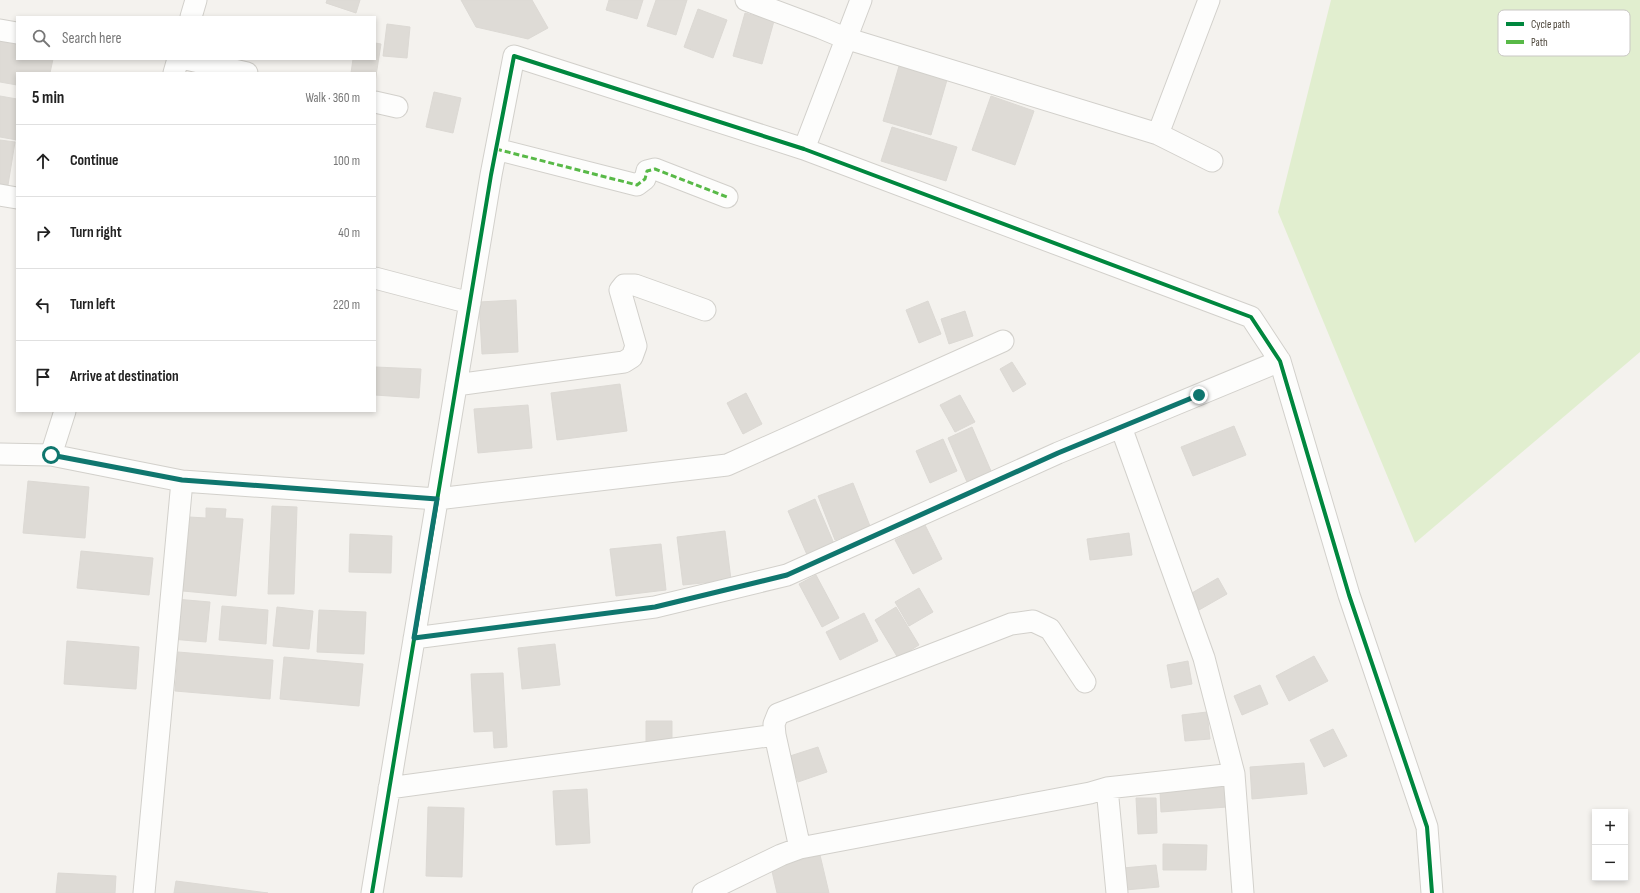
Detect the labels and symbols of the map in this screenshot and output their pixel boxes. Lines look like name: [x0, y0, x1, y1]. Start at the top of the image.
legend: [1498, 10, 1630, 56]
text: Cycle path: [1531, 18, 1570, 31]
text: Path: [1531, 36, 1548, 49]
route end: [1190, 386, 1208, 404]
route start: [42, 446, 60, 464]

